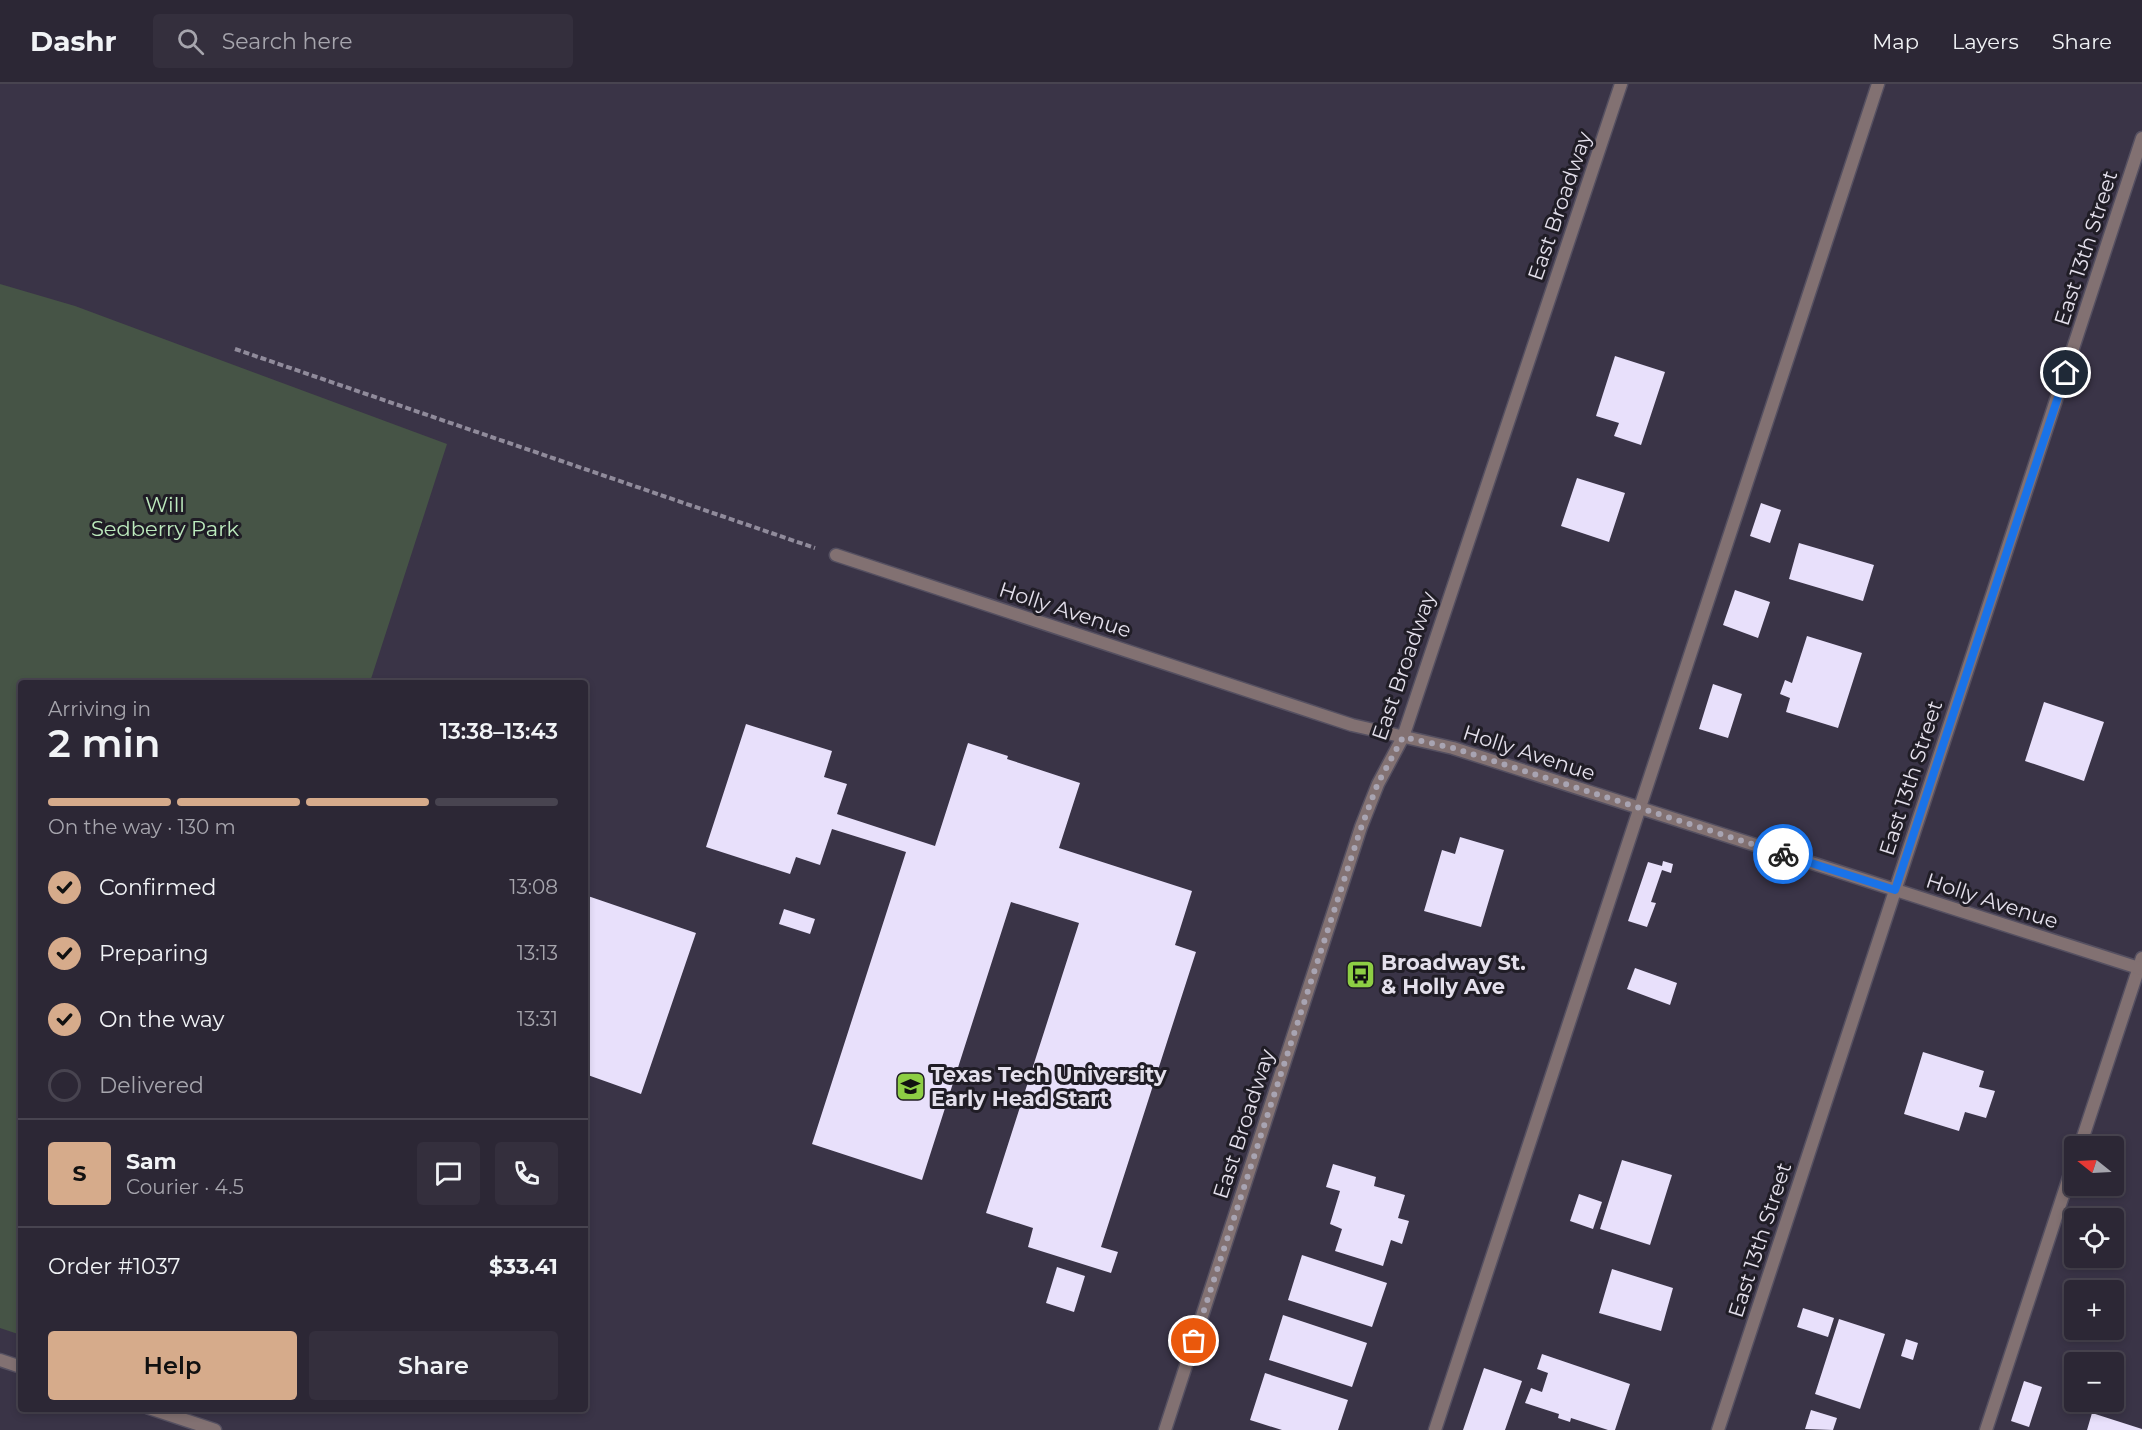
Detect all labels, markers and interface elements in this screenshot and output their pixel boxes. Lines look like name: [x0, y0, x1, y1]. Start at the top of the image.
search box: [153, 14, 573, 68]
text: Dashr: [30, 24, 117, 58]
icon: search: [174, 25, 207, 58]
text: Search here: [222, 28, 353, 55]
text: Map: [1872, 29, 1919, 54]
text: Layers: [1952, 29, 2019, 54]
text: Share: [2052, 29, 2112, 54]
street label: East Broadway: [1522, 128, 1597, 284]
street label: East 13th Street: [2049, 167, 2122, 329]
pin: [2040, 347, 2091, 398]
icon: home: [2049, 356, 2082, 389]
park label: Will Sedberry Park: [91, 492, 240, 541]
street label: Holly Avenue: [996, 576, 1134, 643]
street label: East Broadway: [1366, 588, 1441, 744]
text: Arriving in: [48, 697, 151, 721]
street label: East 13th Street: [1874, 697, 1947, 859]
text: 13:38–13:43: [440, 718, 558, 745]
text: 2 min: [48, 719, 161, 767]
street label: Holly Avenue: [1460, 719, 1598, 786]
text: On the way · 130 m: [48, 815, 236, 839]
courier: [1753, 824, 1813, 884]
icon: bike: [1767, 838, 1800, 871]
street label: Holly Avenue: [1923, 867, 2061, 934]
icon: check: [48, 871, 81, 904]
text: Confirmed: [99, 874, 216, 901]
text: 13:08: [509, 875, 558, 899]
icon: check: [48, 937, 81, 970]
text: Preparing: [99, 940, 208, 967]
text: 13:13: [517, 941, 558, 965]
place label: Broadway St. & Holly Ave: [1381, 950, 1526, 999]
bus stop icon: Broadway St. & Holly Ave: [1344, 959, 1376, 991]
icon: check: [48, 1003, 81, 1036]
text: On the way: [99, 1006, 224, 1033]
text: 13:31: [517, 1007, 558, 1031]
street label: East Broadway: [1208, 1045, 1280, 1202]
place label: Texas Tech University Early Head Start: [931, 1062, 1167, 1111]
school or university icon: Texas Tech University Early Head Start: [894, 1071, 926, 1103]
text: Delivered: [99, 1072, 204, 1099]
north arrow: [2064, 1136, 2124, 1196]
map controls: [2064, 1136, 2124, 1412]
button: chat: [417, 1142, 480, 1205]
button: phone: [495, 1142, 558, 1205]
text: Sam: [126, 1148, 177, 1175]
street label: East 13th Street: [1723, 1159, 1796, 1321]
text: S: [72, 1160, 87, 1187]
text: Courier · 4.5: [126, 1175, 244, 1199]
button: locate: [2064, 1208, 2124, 1268]
text: Order #1037: [48, 1253, 180, 1280]
text: $33.41: [489, 1253, 558, 1280]
button: +: [2064, 1280, 2124, 1340]
pin: [1168, 1315, 1219, 1366]
icon: bag: [1177, 1324, 1210, 1357]
button: Help: [48, 1331, 297, 1400]
button: Share: [309, 1331, 558, 1400]
button: −: [2064, 1352, 2124, 1412]

